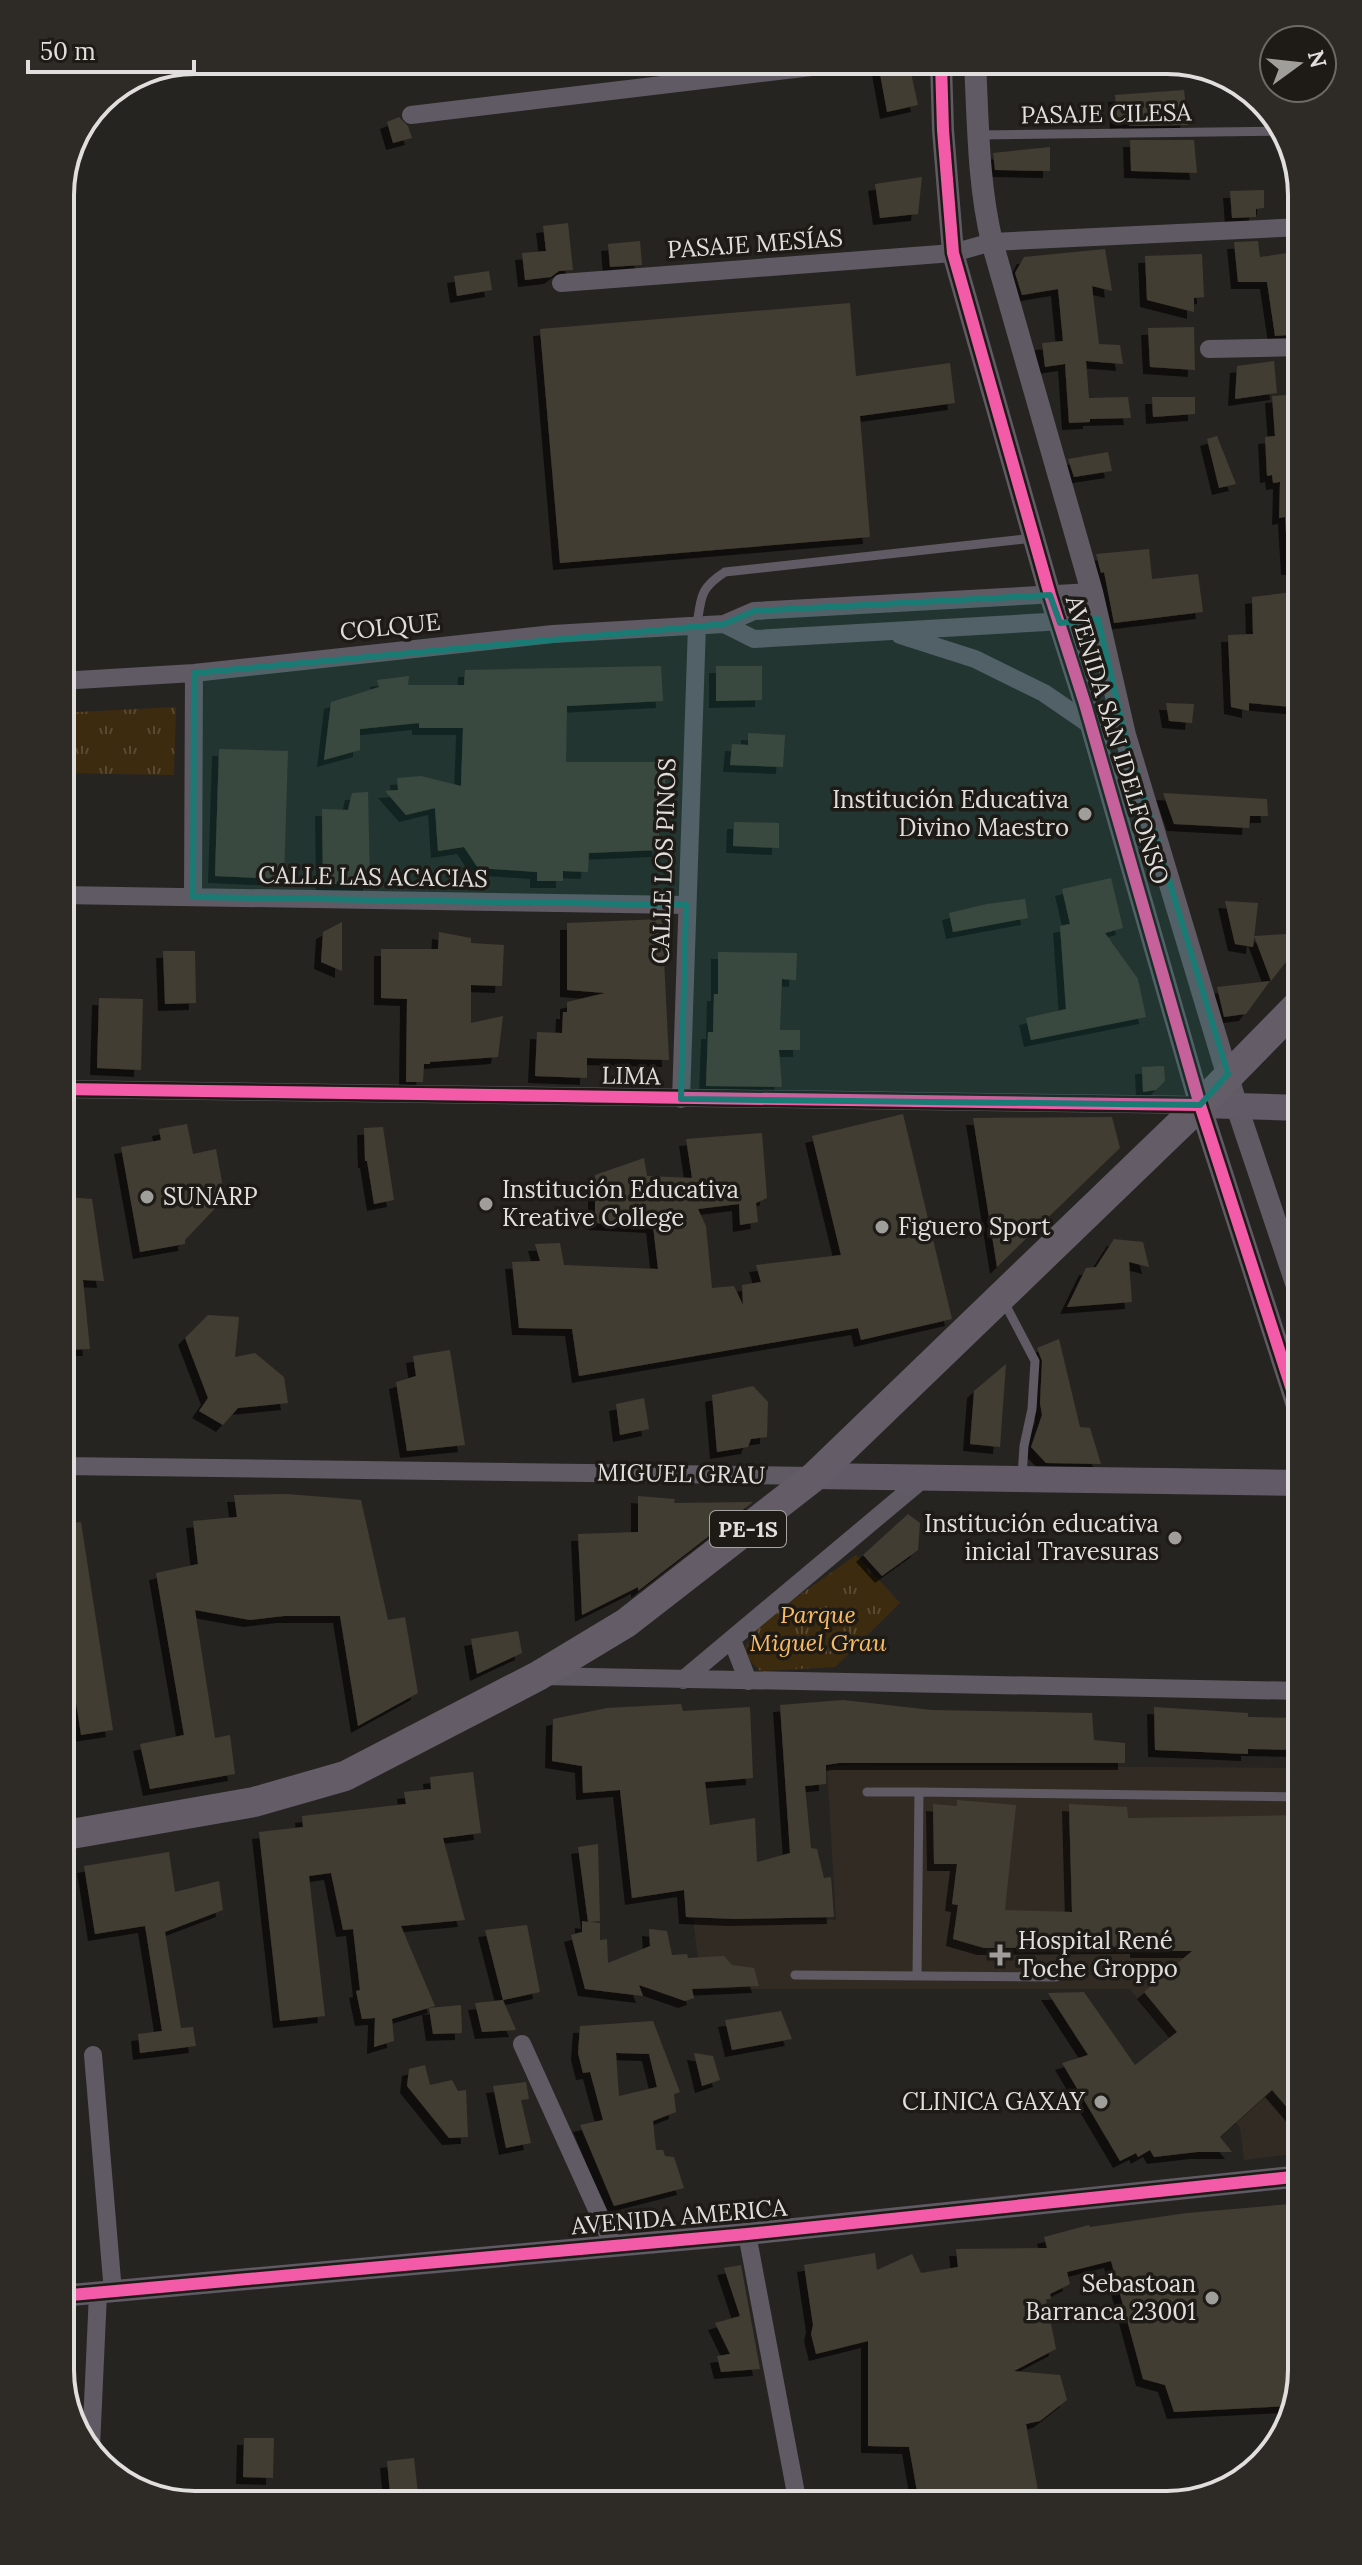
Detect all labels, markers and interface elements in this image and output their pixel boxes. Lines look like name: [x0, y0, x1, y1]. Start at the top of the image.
scale bar: [28, 24, 194, 74]
north arrow: [1258, 24, 1338, 104]
text: 50 m: [40, 36, 96, 67]
text: N: [1302, 47, 1333, 71]
street label: PASAJE CILESA: [1020, 96, 1193, 130]
street label: PASAJE MESÍAS: [666, 222, 844, 265]
street label: AVENIDA SAN IDELFONSO: [1058, 591, 1176, 888]
street label: COLQUE: [338, 606, 442, 647]
street label: CALLE LOS PINOS: [644, 757, 683, 965]
place label: Institución Educativa Divino Maestro: [832, 784, 1069, 843]
marker: Institución Educativa Divino Maestro: [1076, 805, 1094, 823]
street label: CALLE LAS ACACIAS: [258, 859, 488, 894]
street label: LIMA: [601, 1059, 662, 1092]
place label: Institución Educativa Kreative College: [502, 1174, 739, 1233]
place label: SUNARP: [163, 1181, 258, 1212]
marker: SUNARP: [138, 1188, 156, 1206]
marker: Institución Educativa Kreative College: [477, 1195, 495, 1213]
place label: Figuero Sport: [898, 1211, 1051, 1242]
marker: Figuero Sport: [873, 1218, 891, 1236]
street label: MIGUEL GRAU: [597, 1457, 765, 1490]
place label: Institución educativa inicial Travesuras: [924, 1508, 1159, 1567]
road number: PE-1S: [710, 1511, 786, 1547]
marker: Institución educativa inicial Travesuras: [1166, 1529, 1184, 1547]
park label: Parque Miguel Grau: [750, 1599, 887, 1658]
place label: Hospital René Toche Groppo: [1018, 1925, 1178, 1984]
marker: Hospital René Toche Groppo: [989, 1944, 1011, 1966]
place label: CLINICA GAXAY: [902, 2086, 1086, 2117]
marker: CLINICA GAXAY: [1092, 2093, 1110, 2111]
street label: AVENIDA AMERICA: [569, 2192, 789, 2241]
place label: Sebastoan Barranca 23001: [1025, 2268, 1196, 2327]
marker: Sebastoan Barranca 23001: [1203, 2289, 1221, 2307]

